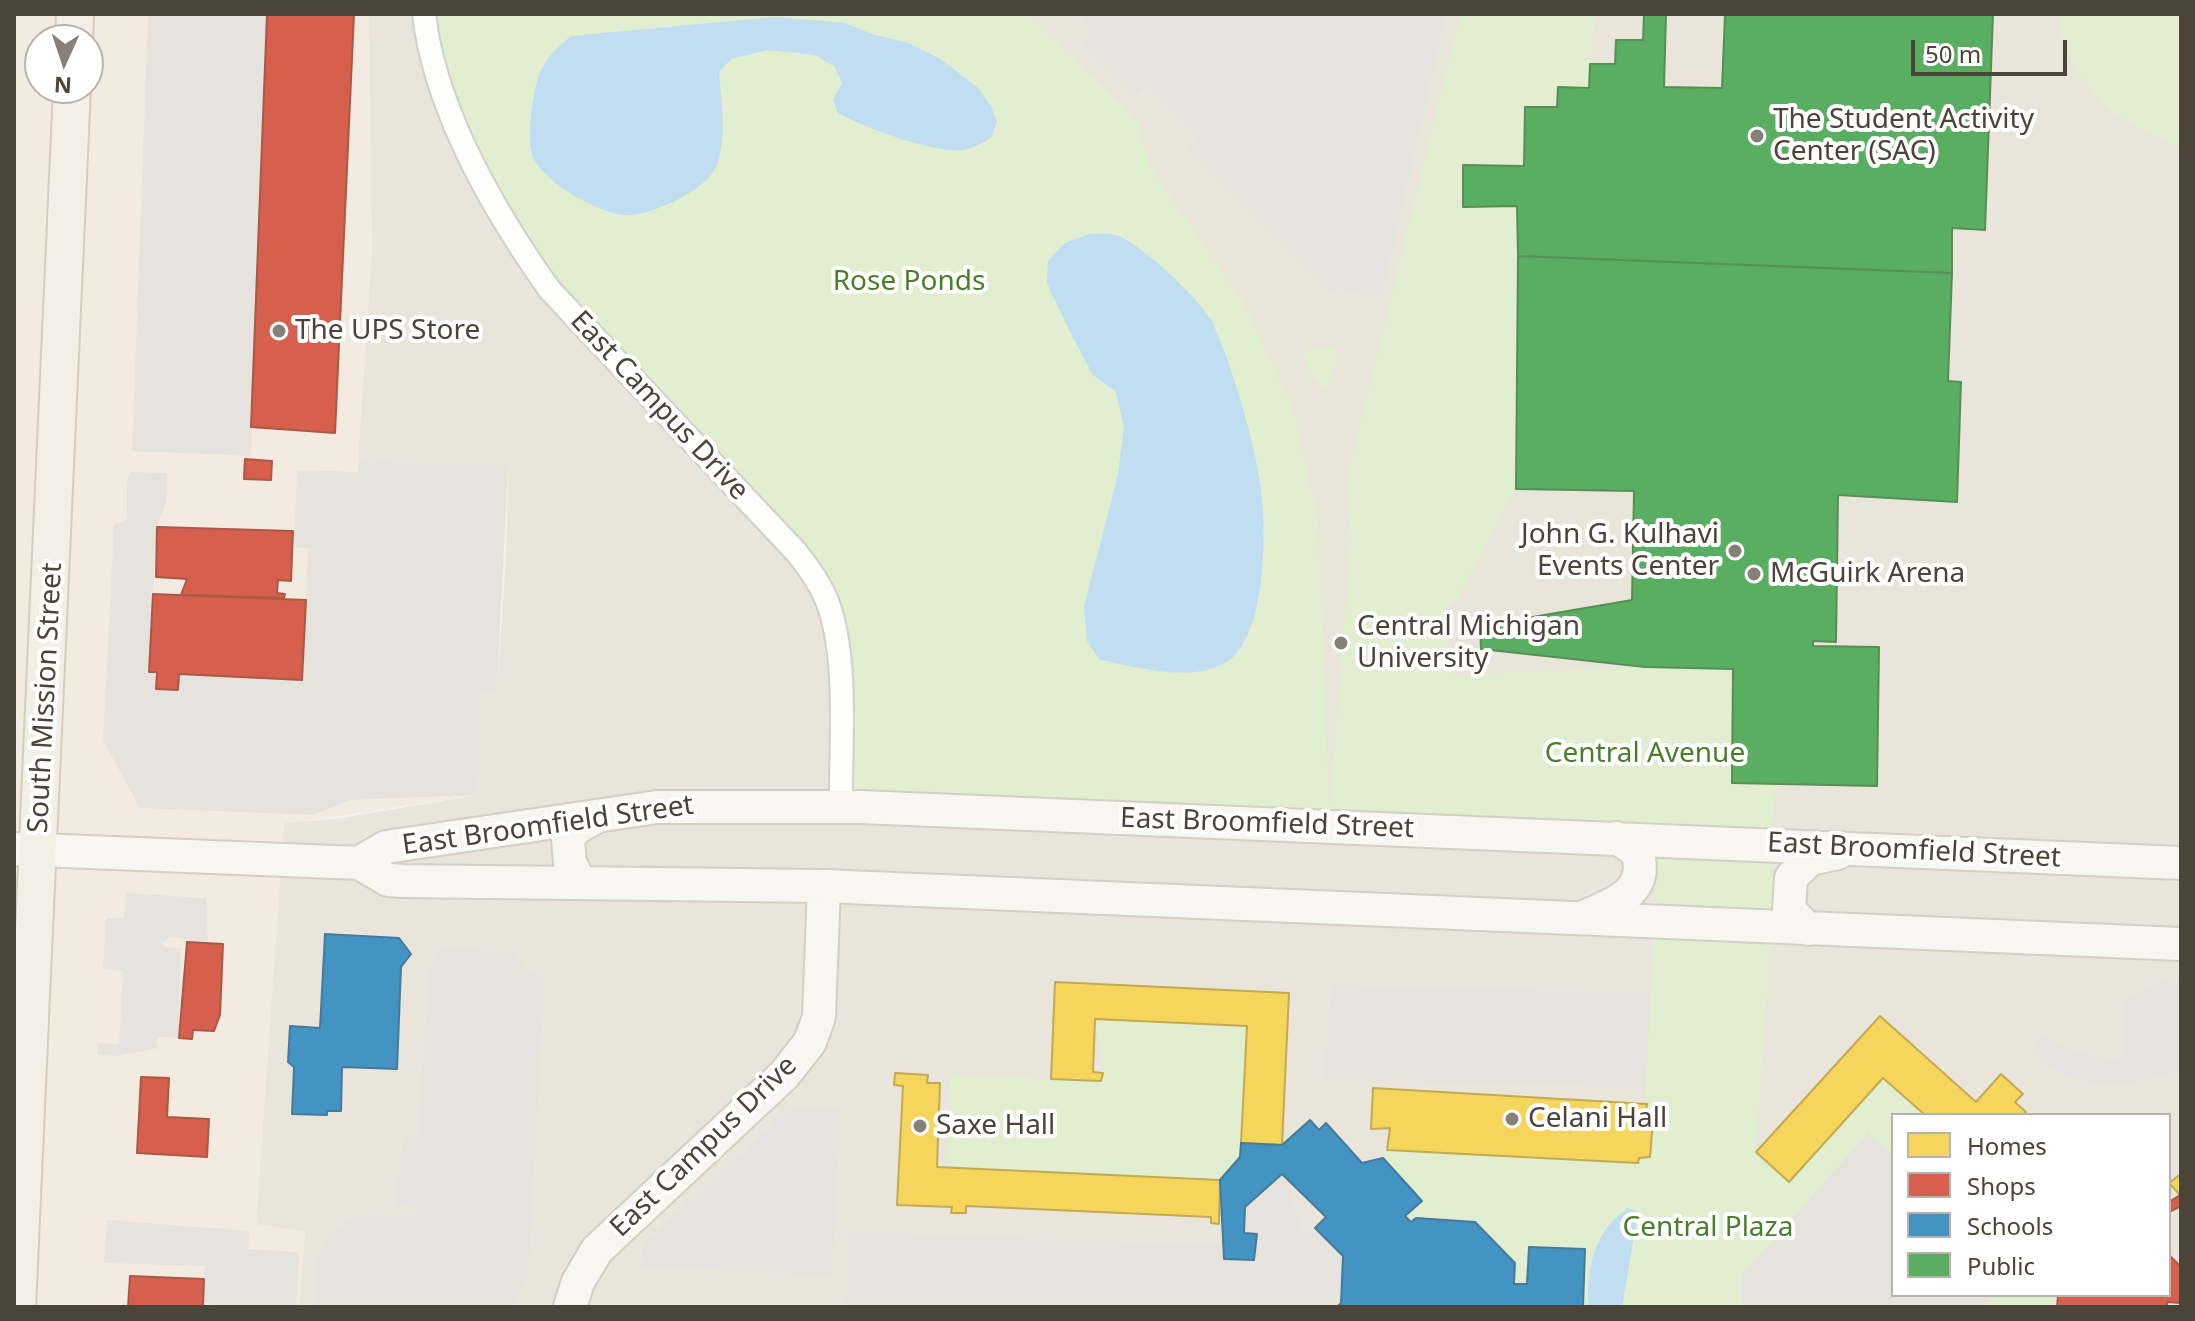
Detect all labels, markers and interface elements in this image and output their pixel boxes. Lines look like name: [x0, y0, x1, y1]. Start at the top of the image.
north arrow: [24, 24, 104, 104]
scale bar: [1915, 24, 2071, 74]
text: 50 m: [1925, 37, 1981, 70]
text: N: [53, 71, 73, 101]
place label: The Student Activity Center (SAC): [1773, 103, 2034, 169]
marker: The Student Activity Center (SAC): [1748, 127, 1766, 145]
park label: Rose Ponds: [833, 265, 985, 299]
street label: East Campus Drive: [563, 305, 755, 507]
place label: The UPS Store: [295, 314, 480, 348]
marker: The UPS Store: [270, 322, 288, 340]
place label: John G. Kulhavi Events Center: [1521, 518, 1719, 584]
marker: John G. Kulhavi Events Center: [1726, 542, 1744, 560]
place label: McGuirk Arena: [1770, 557, 1965, 591]
street label: South Mission Street: [22, 562, 70, 834]
marker: McGuirk Arena: [1745, 565, 1763, 583]
place label: Central Michigan University: [1357, 610, 1580, 676]
marker: Central Michigan University: [1332, 634, 1350, 652]
park label: Central Avenue: [1545, 737, 1745, 771]
street label: East Broomfield Street: [400, 789, 696, 863]
street label: East Broomfield Street: [1120, 802, 1414, 846]
street label: East Broomfield Street: [1766, 827, 2062, 875]
street label: East Campus Drive: [604, 1049, 804, 1245]
place label: Celani Hall: [1528, 1102, 1667, 1136]
place label: Saxe Hall: [936, 1109, 1055, 1143]
marker: Celani Hall: [1503, 1110, 1521, 1128]
legend: [1891, 1113, 2171, 1297]
marker: Saxe Hall: [911, 1117, 929, 1135]
text: Homes: [1967, 1129, 2047, 1162]
text: Shops: [1967, 1169, 2036, 1202]
text: Schools: [1967, 1209, 2053, 1242]
park label: Central Plaza: [1623, 1211, 1793, 1245]
text: Public: [1967, 1249, 2035, 1282]

